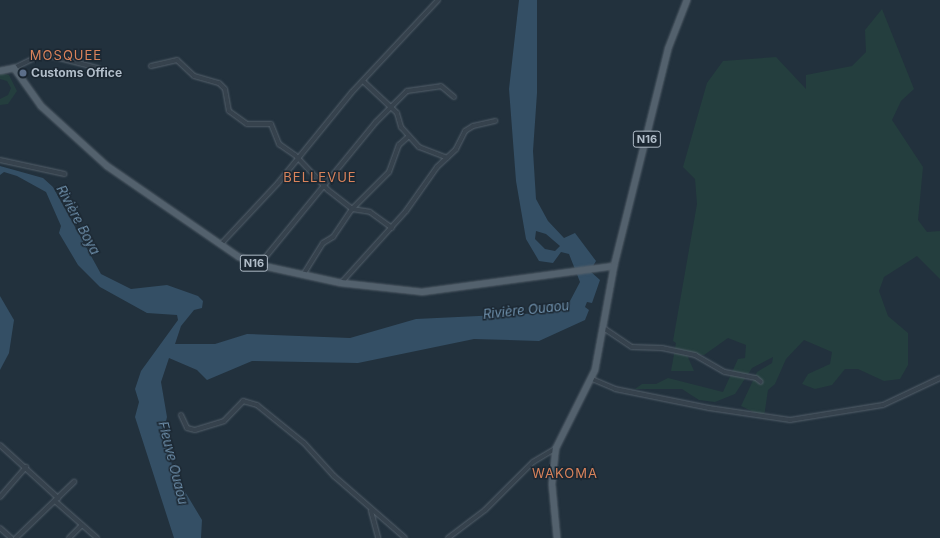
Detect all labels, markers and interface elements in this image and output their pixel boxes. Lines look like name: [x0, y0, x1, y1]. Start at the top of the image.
district label: MOSQUEE: [30, 47, 102, 63]
place label: Customs Office: [31, 66, 122, 80]
marker: Customs Office: [18, 68, 28, 78]
road number: N16: [632, 130, 662, 148]
district label: BELLEVUE: [283, 169, 357, 185]
water label: Rivière Boya: [53, 183, 103, 257]
road number: N16: [239, 254, 269, 272]
water label: Rivière Ouaou: [482, 298, 570, 322]
water label: Fleuve Ouaou: [155, 420, 191, 506]
district label: WAKOMA: [532, 465, 598, 481]

